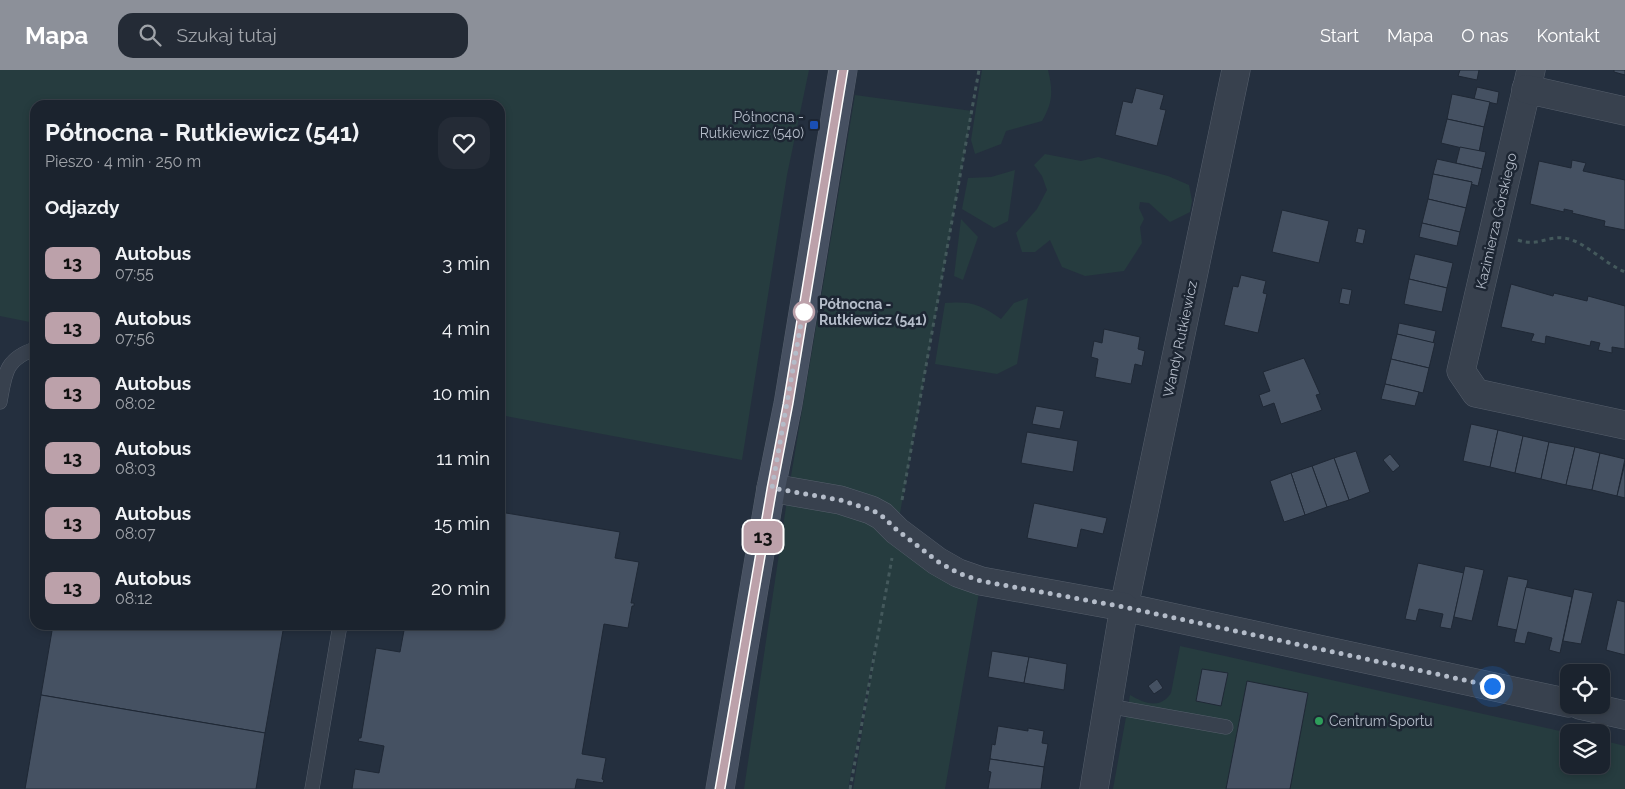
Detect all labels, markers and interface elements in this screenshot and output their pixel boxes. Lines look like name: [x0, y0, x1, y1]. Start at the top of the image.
search box: [118, 13, 468, 58]
text: Mapa: [25, 21, 88, 50]
icon: search: [136, 21, 164, 49]
text: Szukaj tutaj: [176, 24, 277, 46]
text: Start: [1320, 25, 1359, 46]
text: Mapa: [1387, 25, 1433, 46]
text: O nas: [1461, 25, 1508, 46]
text: Kontakt: [1536, 25, 1600, 46]
place label: Północna - Rutkiewicz (540): [700, 109, 804, 141]
button: heart: [438, 117, 490, 169]
text: Północna - Rutkiewicz (541): [45, 118, 359, 147]
marker: Północna - Rutkiewicz (540): [808, 119, 820, 131]
street label: Kazimierza Górskiego: [1473, 151, 1519, 291]
text: Pieszo · 4 min · 250 m: [45, 152, 201, 171]
text: Odjazdy: [45, 196, 119, 218]
text: Autobus: [115, 242, 191, 264]
text: 13: [63, 252, 82, 273]
text: 3 min: [442, 252, 490, 274]
text: 07:55: [115, 264, 154, 283]
street label: Wandy Rutkiewicz: [1160, 279, 1200, 399]
place label: Północna - Rutkiewicz (541): [819, 296, 927, 328]
marker: Północna - Rutkiewicz (541): [793, 301, 815, 323]
text: Autobus: [115, 307, 191, 329]
text: 13: [63, 317, 82, 338]
text: 4 min: [442, 317, 490, 339]
text: 07:56: [115, 329, 155, 348]
text: Autobus: [115, 372, 191, 394]
text: 13: [63, 382, 82, 403]
text: 10 min: [433, 382, 490, 404]
text: 08:02: [115, 394, 155, 413]
text: Autobus: [115, 437, 191, 459]
text: 13: [63, 447, 82, 468]
text: 11 min: [436, 447, 490, 469]
text: 08:03: [115, 459, 156, 478]
text: Autobus: [115, 502, 191, 524]
text: 13: [63, 512, 82, 533]
text: 15 min: [434, 512, 490, 534]
line badge: 13: [740, 521, 786, 553]
text: 08:07: [115, 524, 156, 543]
text: 13: [754, 526, 772, 547]
text: Autobus: [115, 567, 191, 589]
text: 13: [63, 577, 82, 598]
text: 20 min: [431, 577, 490, 599]
text: 08:12: [115, 589, 152, 608]
map controls: [1560, 664, 1610, 774]
button: locate: [1560, 664, 1610, 714]
your location: [1480, 674, 1505, 699]
place label: Centrum Sportu: [1329, 713, 1433, 729]
marker: Centrum Sportu: [1313, 715, 1325, 727]
button: layers: [1560, 724, 1610, 774]

